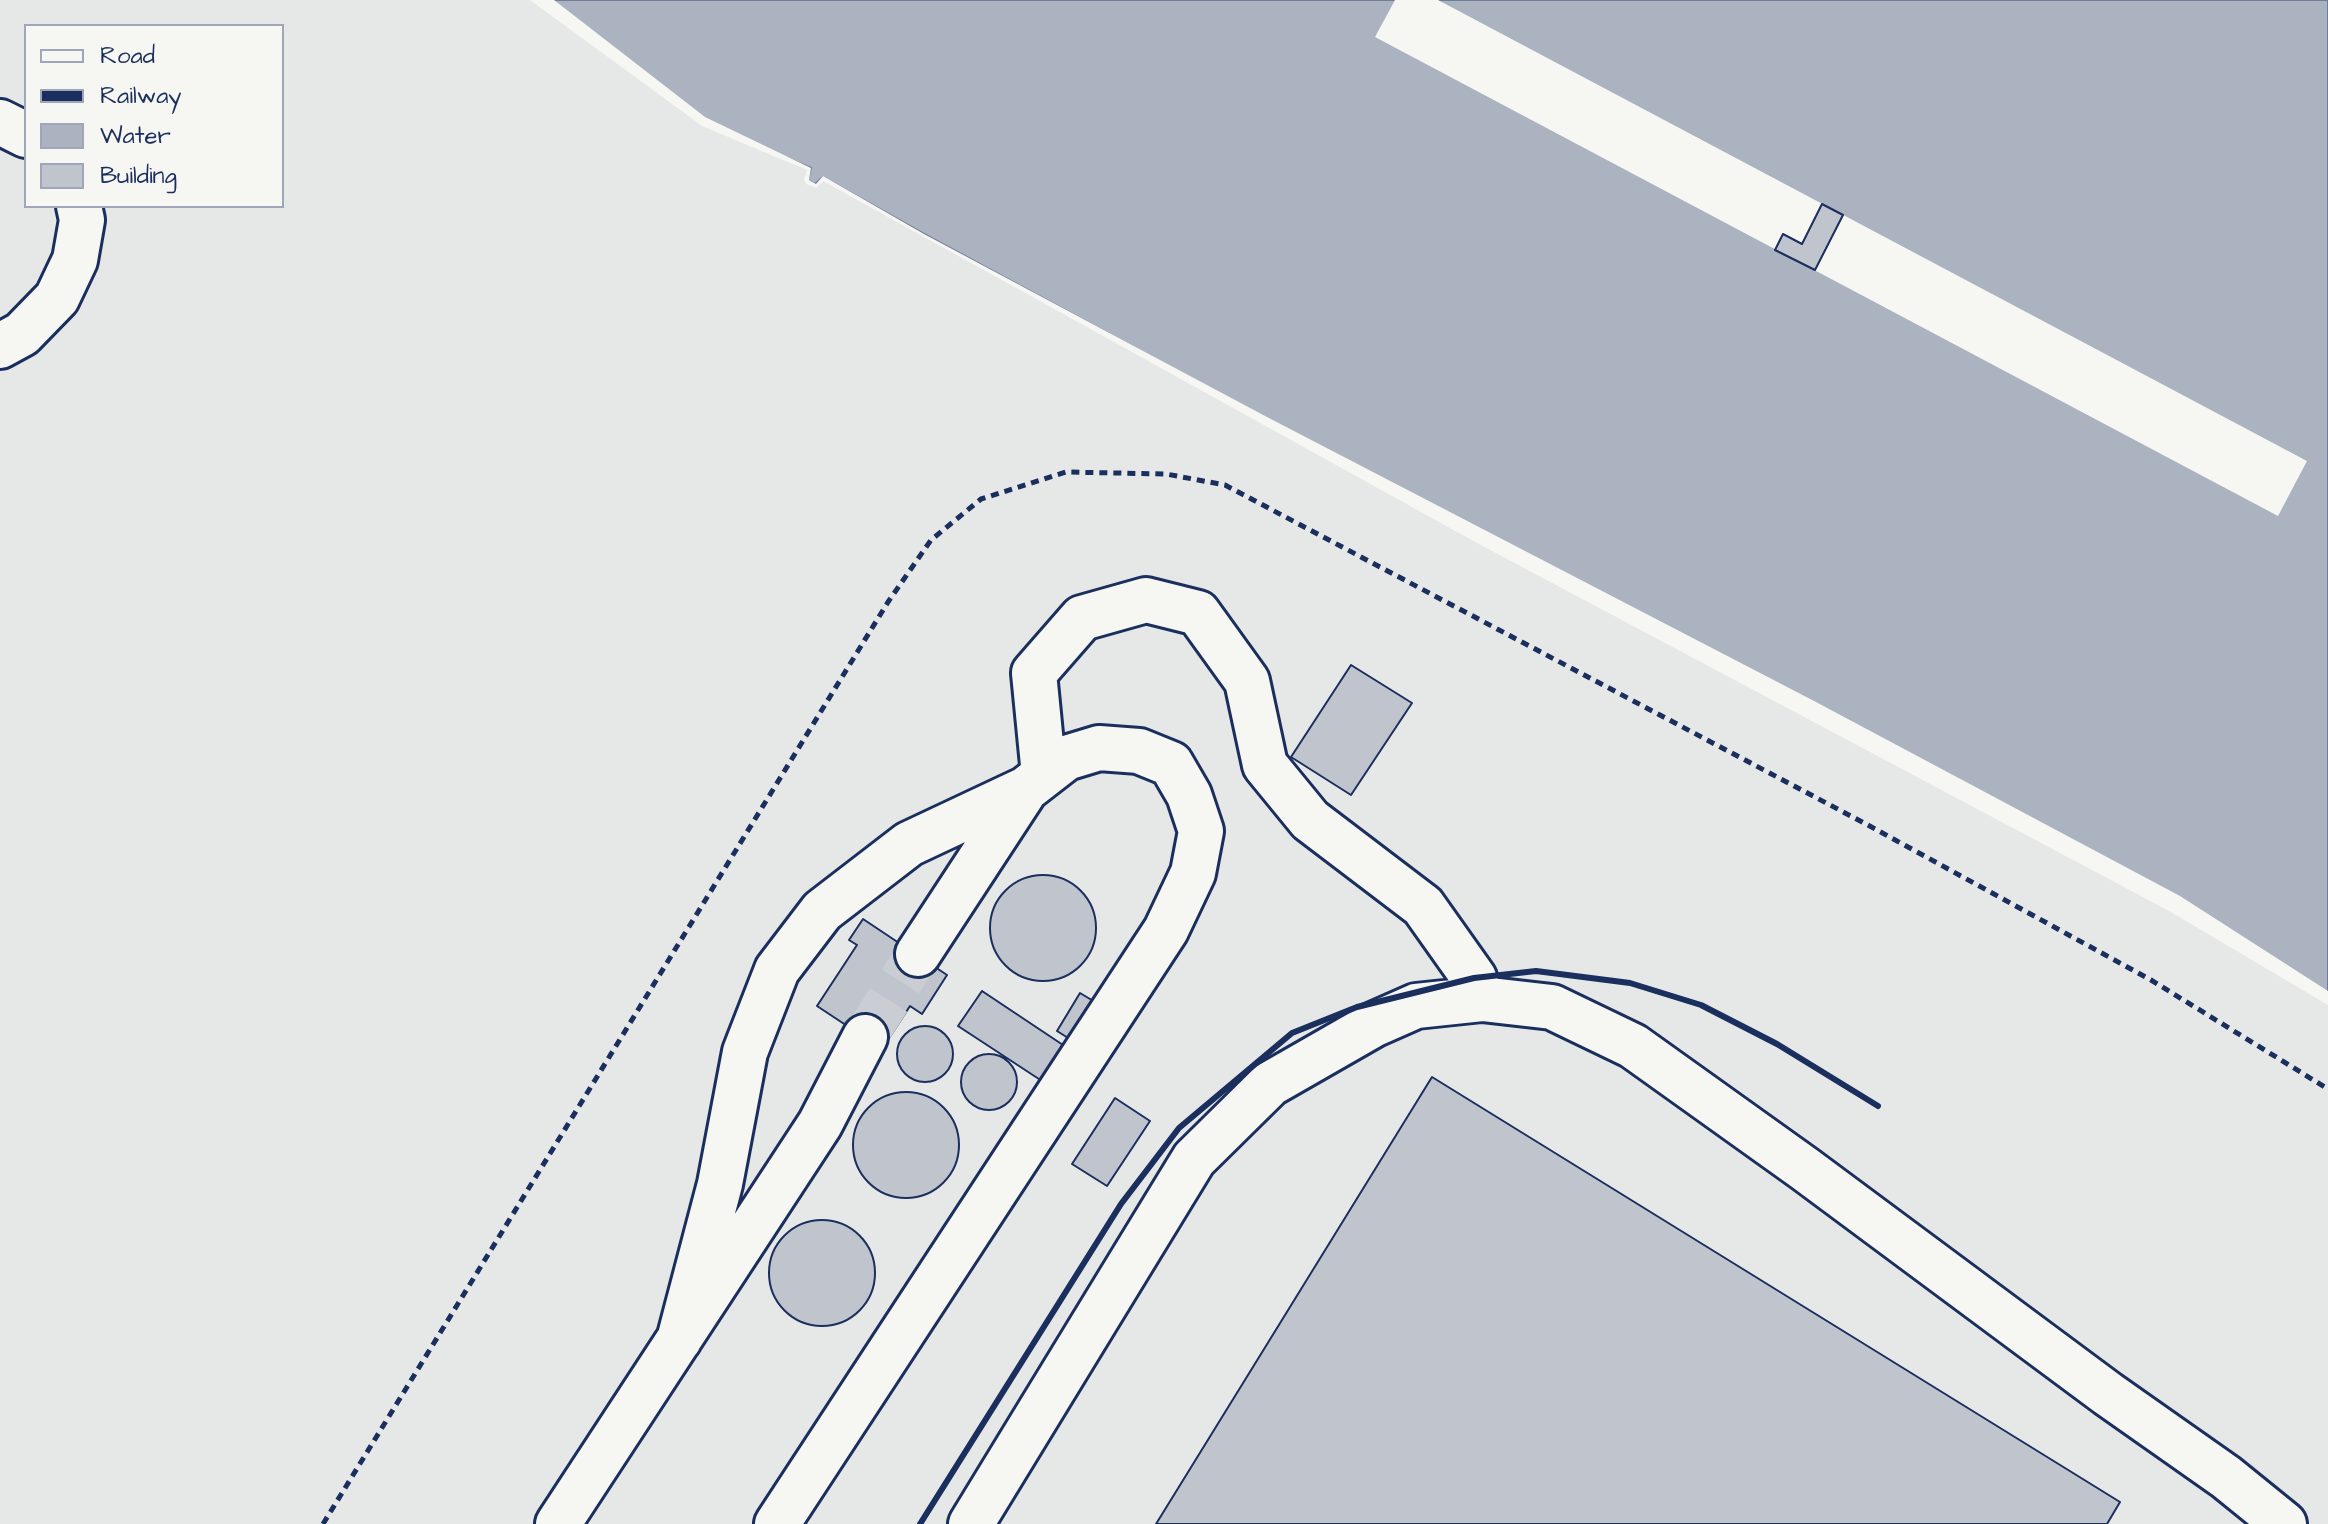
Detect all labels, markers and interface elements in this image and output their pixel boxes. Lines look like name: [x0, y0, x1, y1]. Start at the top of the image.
legend: [24, 24, 284, 208]
text: Road: [100, 39, 155, 73]
text: Railway: [100, 79, 182, 113]
text: Water: [100, 119, 171, 153]
text: Building: [100, 159, 177, 193]

